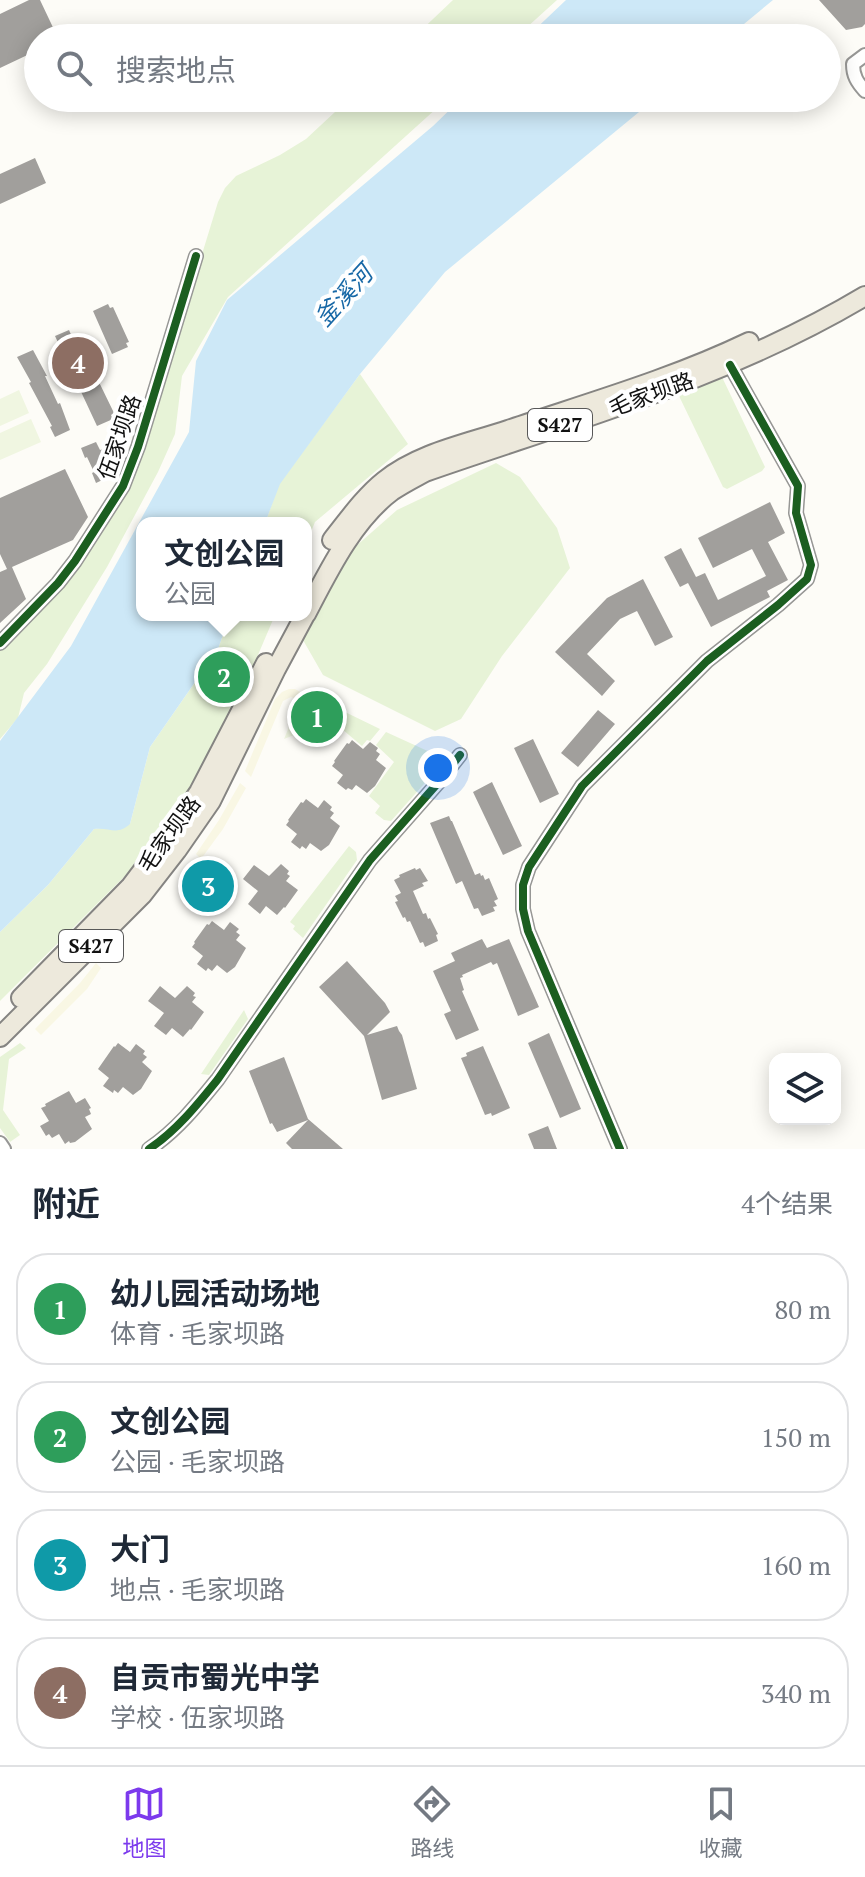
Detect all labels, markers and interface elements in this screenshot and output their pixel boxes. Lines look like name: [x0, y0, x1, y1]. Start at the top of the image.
search box: [24, 24, 841, 112]
icon: search: [52, 46, 96, 90]
text: 搜索地点: [116, 50, 236, 90]
water label: 釜溪河: [307, 255, 382, 333]
pin: 4: [52, 333, 104, 393]
street label: 毛家坝路: [605, 365, 697, 422]
street label: 伍家坝路: [90, 391, 147, 483]
road number: S427: [528, 409, 592, 441]
popup: [136, 517, 312, 621]
text: 文创公园: [164, 533, 284, 573]
text: 公园: [164, 576, 216, 610]
pin: 2: [198, 647, 250, 707]
pin: 1: [291, 687, 343, 747]
your location: [418, 748, 458, 788]
street label: 毛家坝路: [131, 790, 206, 878]
pin: 3: [182, 856, 234, 916]
road number: S427: [59, 930, 123, 962]
map controls: [769, 1053, 841, 1125]
button: layers: [769, 1053, 841, 1125]
text: 附近: [32, 1181, 100, 1226]
text: 4个结果: [741, 1186, 833, 1220]
text: 幼儿园活动场地: [110, 1273, 320, 1313]
text: 1: [53, 1292, 67, 1326]
text: 80 m: [775, 1292, 831, 1326]
text: 体育 · 毛家坝路: [110, 1316, 285, 1350]
text: 文创公园: [110, 1401, 230, 1441]
text: 2: [53, 1420, 67, 1454]
text: 150 m: [761, 1420, 831, 1454]
text: 公园 · 毛家坝路: [110, 1444, 285, 1478]
text: 大门: [110, 1529, 170, 1569]
text: 3: [53, 1548, 67, 1582]
text: 160 m: [761, 1548, 831, 1582]
text: 地点 · 毛家坝路: [110, 1572, 285, 1606]
text: 自贡市蜀光中学: [110, 1657, 320, 1697]
text: 4: [53, 1676, 67, 1710]
text: 340 m: [761, 1676, 831, 1710]
text: 学校 · 伍家坝路: [110, 1700, 285, 1734]
tab: 地图: [122, 1782, 166, 1862]
tab: 路线: [410, 1782, 455, 1862]
tab: 收藏: [699, 1782, 743, 1862]

